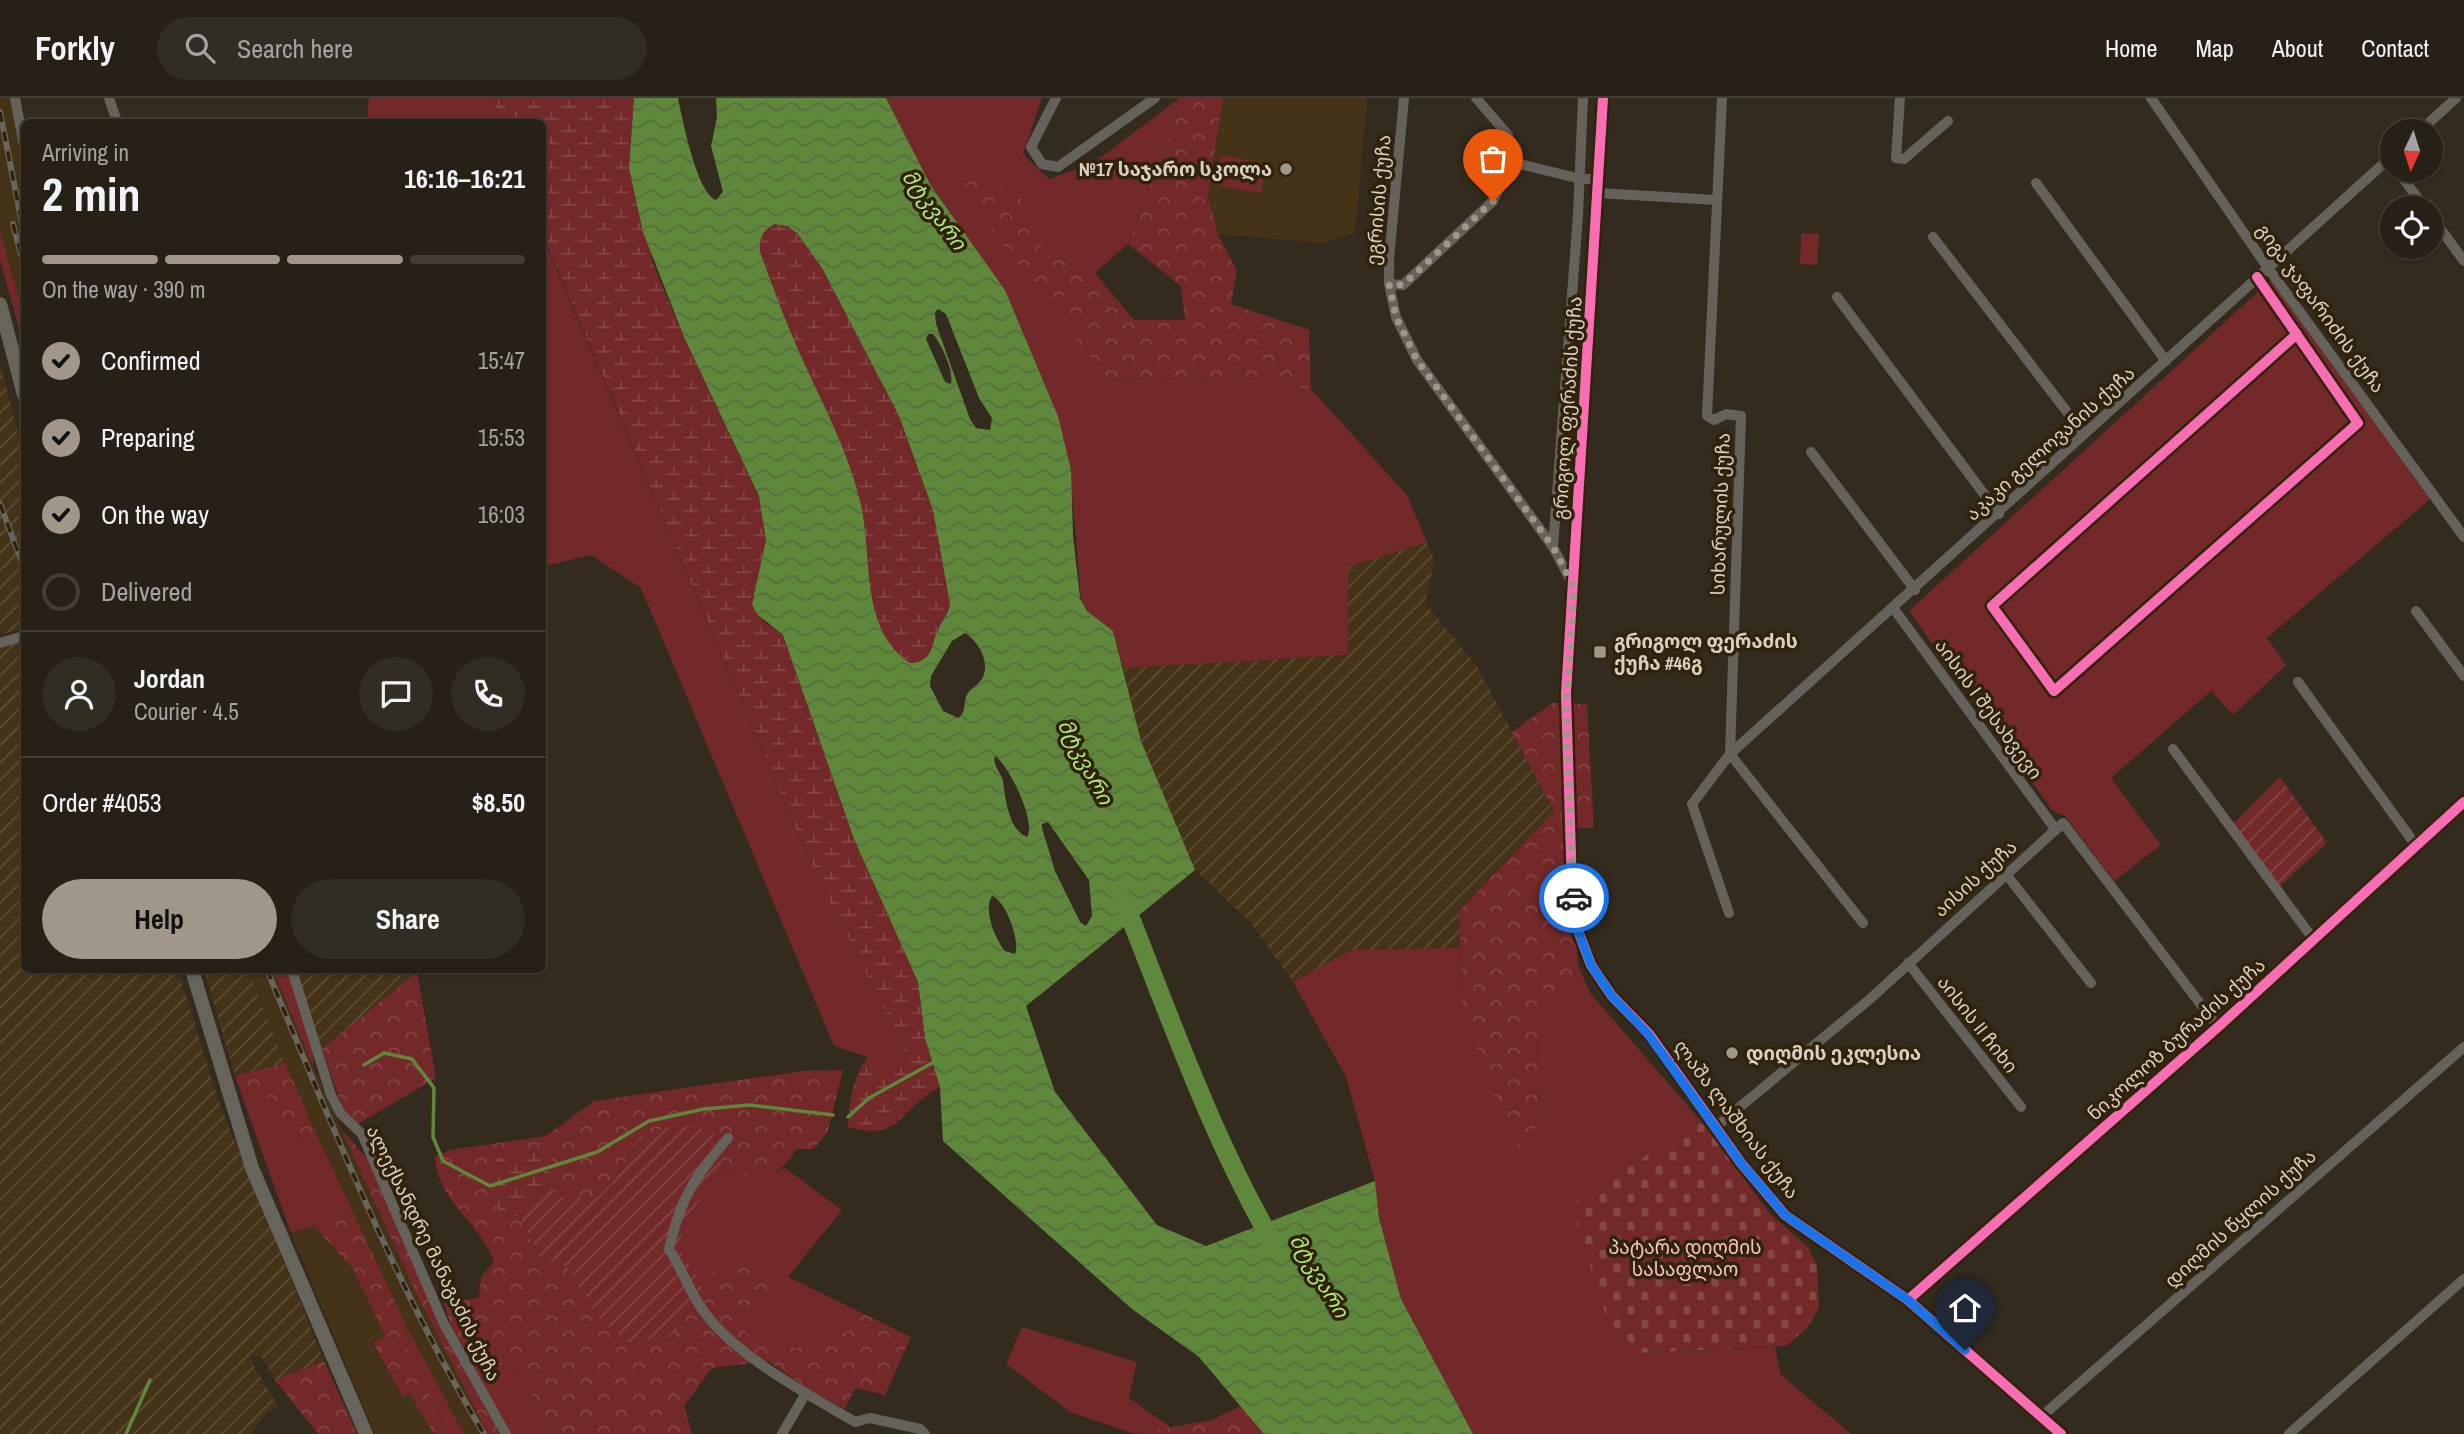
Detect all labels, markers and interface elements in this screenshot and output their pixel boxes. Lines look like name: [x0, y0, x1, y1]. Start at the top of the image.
search box: [157, 17, 647, 80]
text: Forkly: [35, 26, 115, 70]
icon: search: [181, 29, 219, 67]
text: Search here: [237, 31, 353, 66]
text: Home: [2105, 32, 2157, 64]
text: Map: [2195, 32, 2234, 64]
text: About: [2272, 32, 2323, 64]
text: Contact: [2361, 32, 2429, 64]
north arrow: [2380, 119, 2443, 182]
map controls: [2380, 119, 2443, 259]
pin: [1463, 129, 1523, 201]
street label: ეგრისის ქუჩა: [1359, 134, 1397, 266]
text: Arriving in: [42, 137, 129, 168]
icon: bag: [1474, 140, 1512, 178]
place label: №17 საჯარო სკოლა: [1079, 156, 1272, 182]
text: 16:16–16:21: [404, 161, 525, 196]
marker: №17 საჯარო სკოლა: [1278, 161, 1294, 177]
text: 2 min: [42, 163, 141, 225]
water label: მტკვარი: [895, 164, 974, 256]
button: locate: [2380, 196, 2443, 259]
street label: გიგა ჯაფარიძის ქუჩა: [2251, 218, 2391, 398]
text: On the way · 390 m: [42, 274, 206, 305]
street label: გრიგოლ ფერაძის ქუჩა: [1546, 295, 1588, 521]
icon: check: [42, 342, 80, 380]
text: Confirmed: [101, 343, 201, 378]
text: 15:47: [478, 345, 525, 376]
street label: აკაკი გელოვანის ქუჩა: [1960, 360, 2140, 526]
icon: check: [42, 419, 80, 457]
text: Preparing: [101, 420, 195, 455]
text: 15:53: [478, 422, 525, 453]
street label: სიხარულის ქუჩა: [1704, 432, 1736, 596]
icon: check: [42, 496, 80, 534]
text: On the way: [101, 497, 209, 532]
text: 16:03: [478, 499, 525, 530]
text: Delivered: [101, 574, 192, 609]
place label: გრიგოლ ფერაძის ქუჩა #46გ: [1614, 628, 1798, 676]
street label: აისის I შესახვევი: [1929, 634, 2049, 784]
marker: გრიგოლ ფერაძის ქუჩა #46გ: [1592, 644, 1608, 660]
button: person: [42, 657, 116, 731]
button: chat: [359, 657, 433, 731]
button: phone: [451, 657, 525, 731]
text: Jordan: [134, 661, 205, 696]
text: Courier · 4.5: [134, 696, 239, 727]
water label: მტკვარი: [1051, 714, 1120, 810]
text: Order #4053: [42, 785, 162, 820]
text: $8.50: [472, 785, 525, 820]
street label: აისის ქუჩა: [1928, 834, 2022, 922]
courier: [1539, 863, 1609, 933]
button: Help: [42, 879, 277, 959]
button: Share: [291, 879, 525, 959]
icon: car: [1555, 879, 1593, 917]
street label: ნიკოლოზ ბურაძის ქუჩა: [2081, 952, 2271, 1126]
street label: აისის II ჩიხი: [1932, 970, 2024, 1078]
street label: ლაშა ლაშხიას ქუჩა: [1669, 1034, 1805, 1204]
place label: დიღმის ეკლესია: [1746, 1040, 1921, 1066]
marker: დიღმის ეკლესია: [1724, 1045, 1740, 1061]
street label: ალექსანდრე მანაგაძის ქუჩა: [361, 1121, 507, 1385]
street label: დიღმის წყლის ქუჩა: [2159, 1143, 2321, 1293]
water label: მტკვარი: [1283, 1229, 1356, 1324]
park label: პატარა დიღმის სასაფლაო: [1608, 1234, 1762, 1282]
pin: [1935, 1278, 1995, 1350]
icon: home: [1946, 1289, 1984, 1327]

